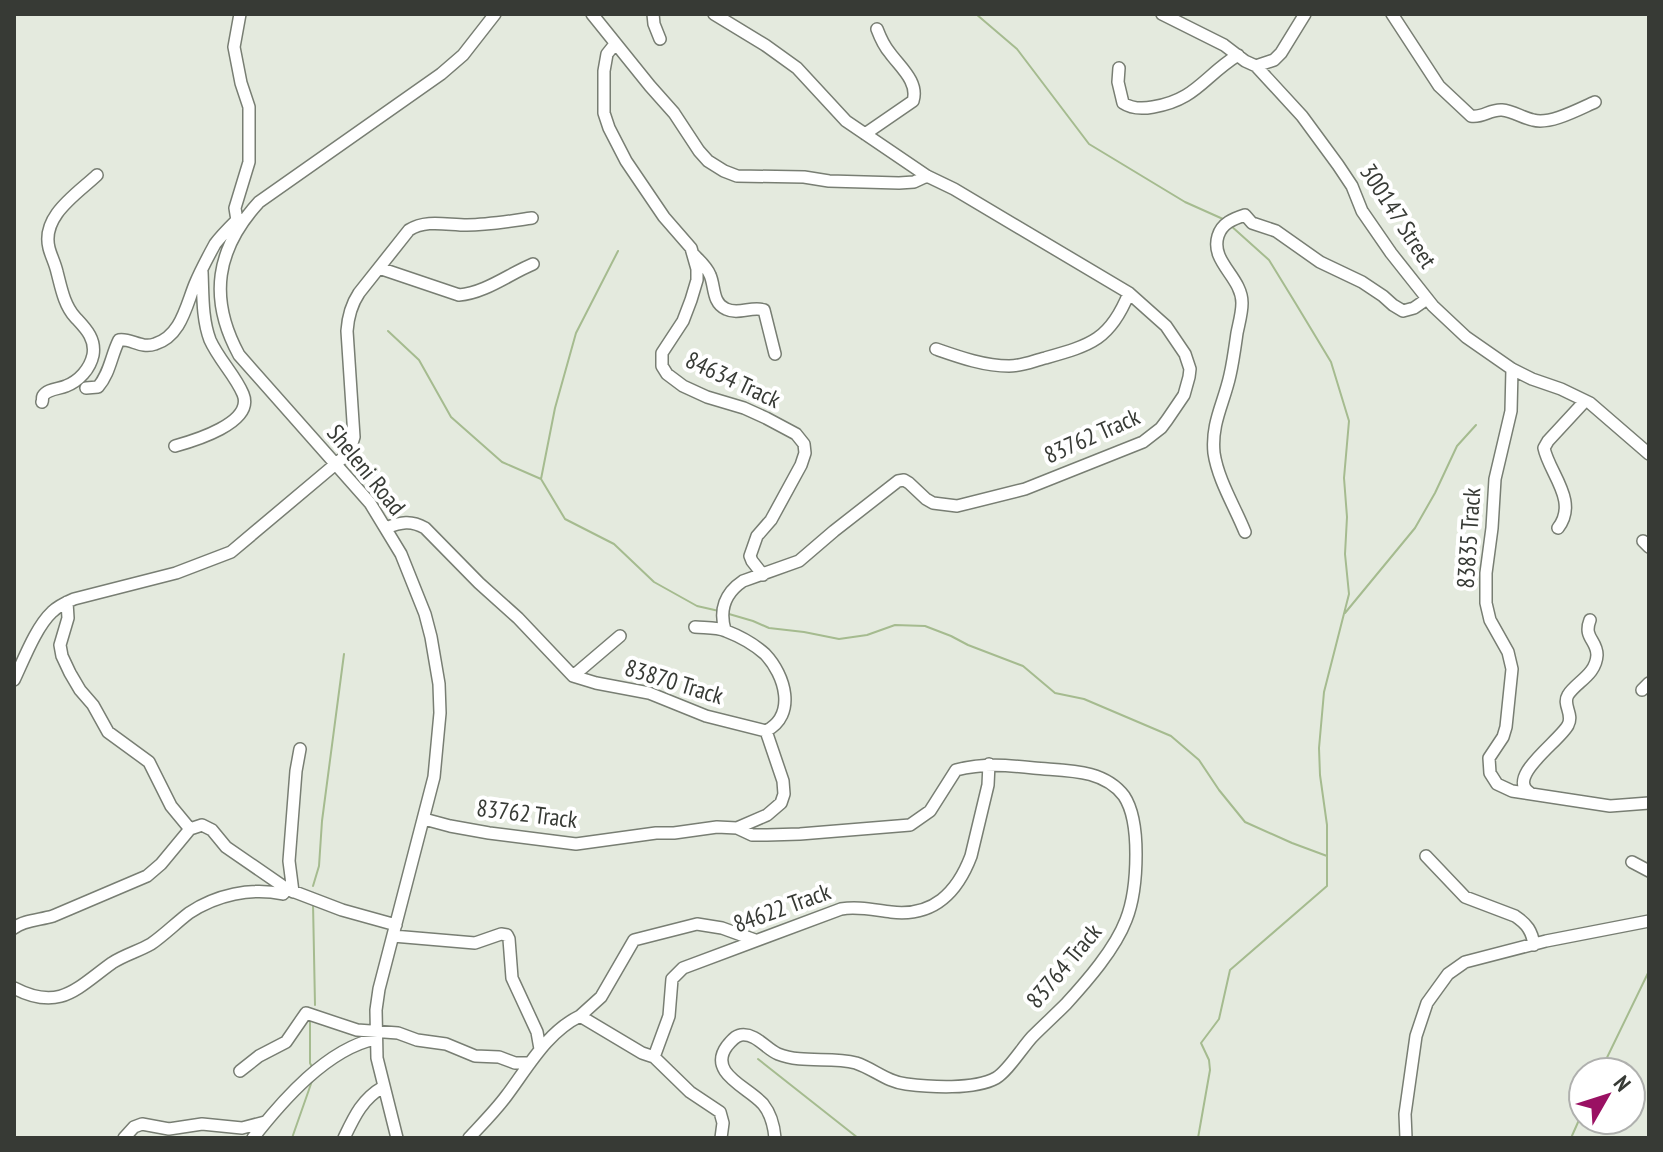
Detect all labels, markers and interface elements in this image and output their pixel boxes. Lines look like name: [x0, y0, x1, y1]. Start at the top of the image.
street label: 300147 Street: [1353, 158, 1444, 274]
street label: 84634 Track: [681, 344, 786, 415]
street label: 83762 Track: [1039, 401, 1145, 470]
street label: Sheleni Road: [320, 418, 412, 521]
street label: 83835 Track: [1450, 486, 1488, 590]
street label: 83870 Track: [621, 652, 728, 711]
street label: 83762 Track: [475, 792, 580, 835]
street label: 84622 Track: [729, 875, 835, 939]
street label: 83764 Track: [1019, 916, 1108, 1014]
north arrow: [1567, 1056, 1647, 1136]
text: N: [1608, 1070, 1637, 1097]

